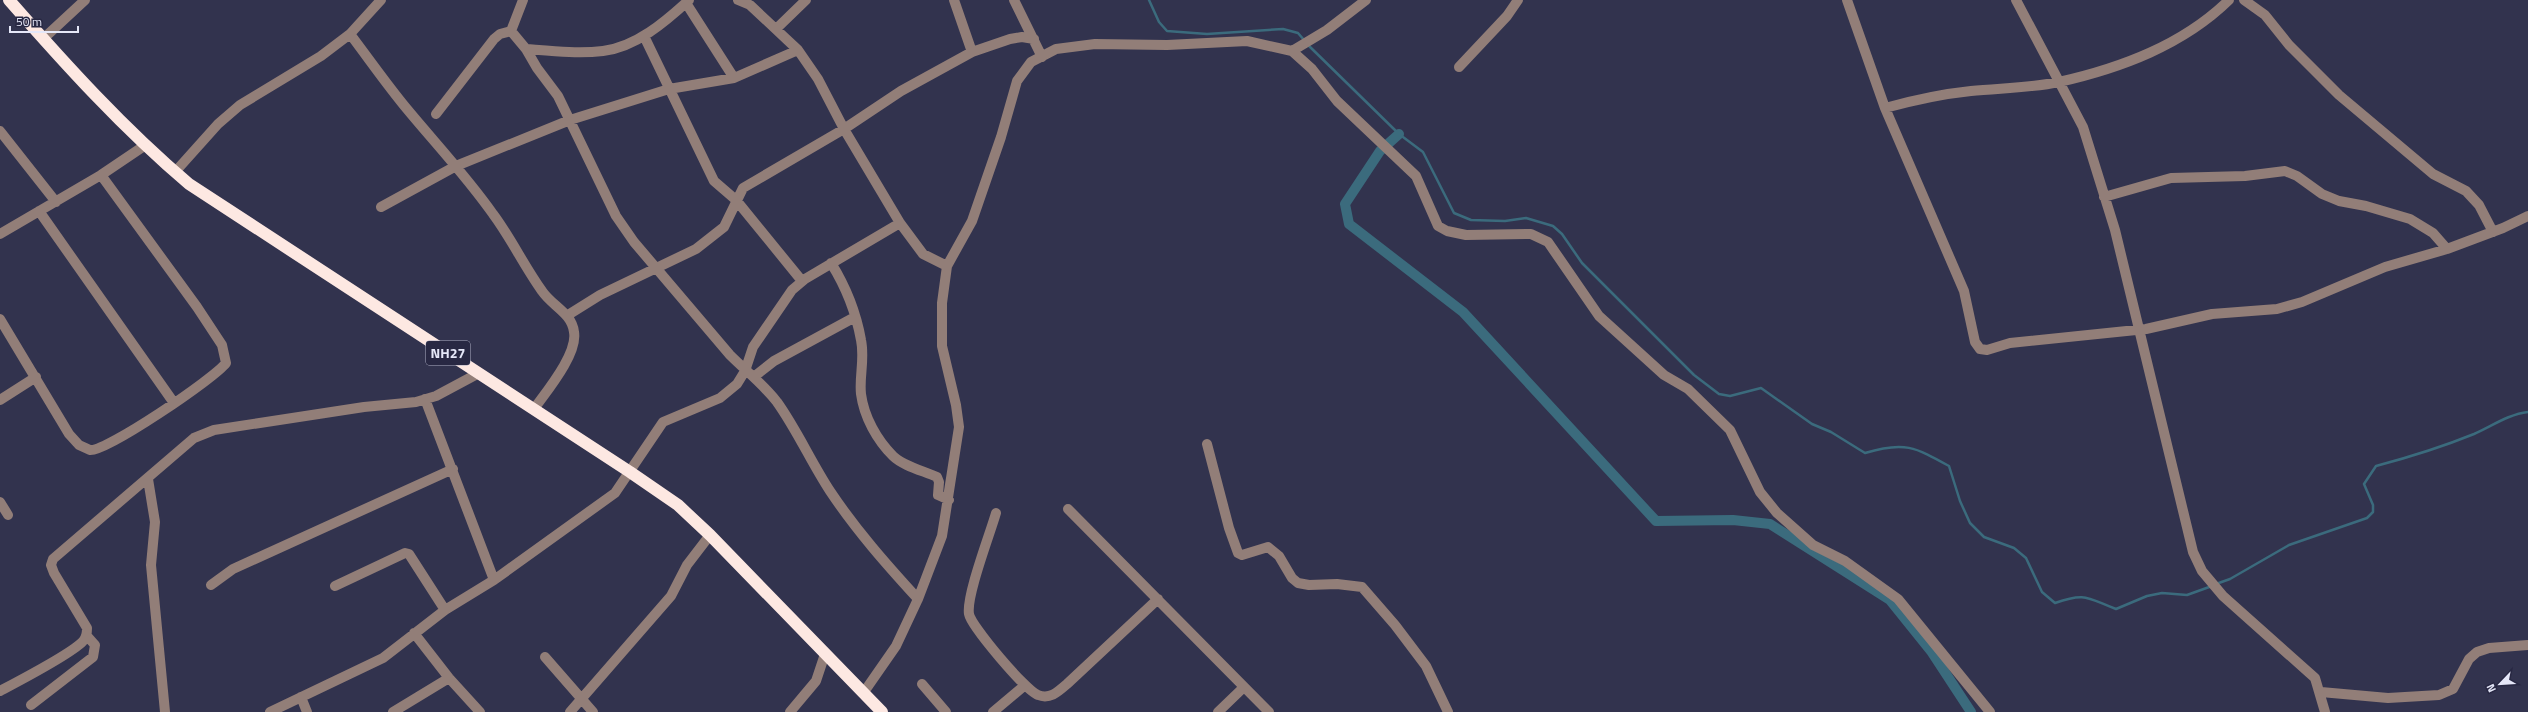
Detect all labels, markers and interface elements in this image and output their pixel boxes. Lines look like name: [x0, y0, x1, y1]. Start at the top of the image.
scale bar: [10, 8, 78, 34]
text: 50 m: [16, 12, 42, 31]
road number: NH27: [426, 341, 470, 365]
north arrow: [2480, 664, 2520, 704]
text: N: [2482, 681, 2500, 695]

